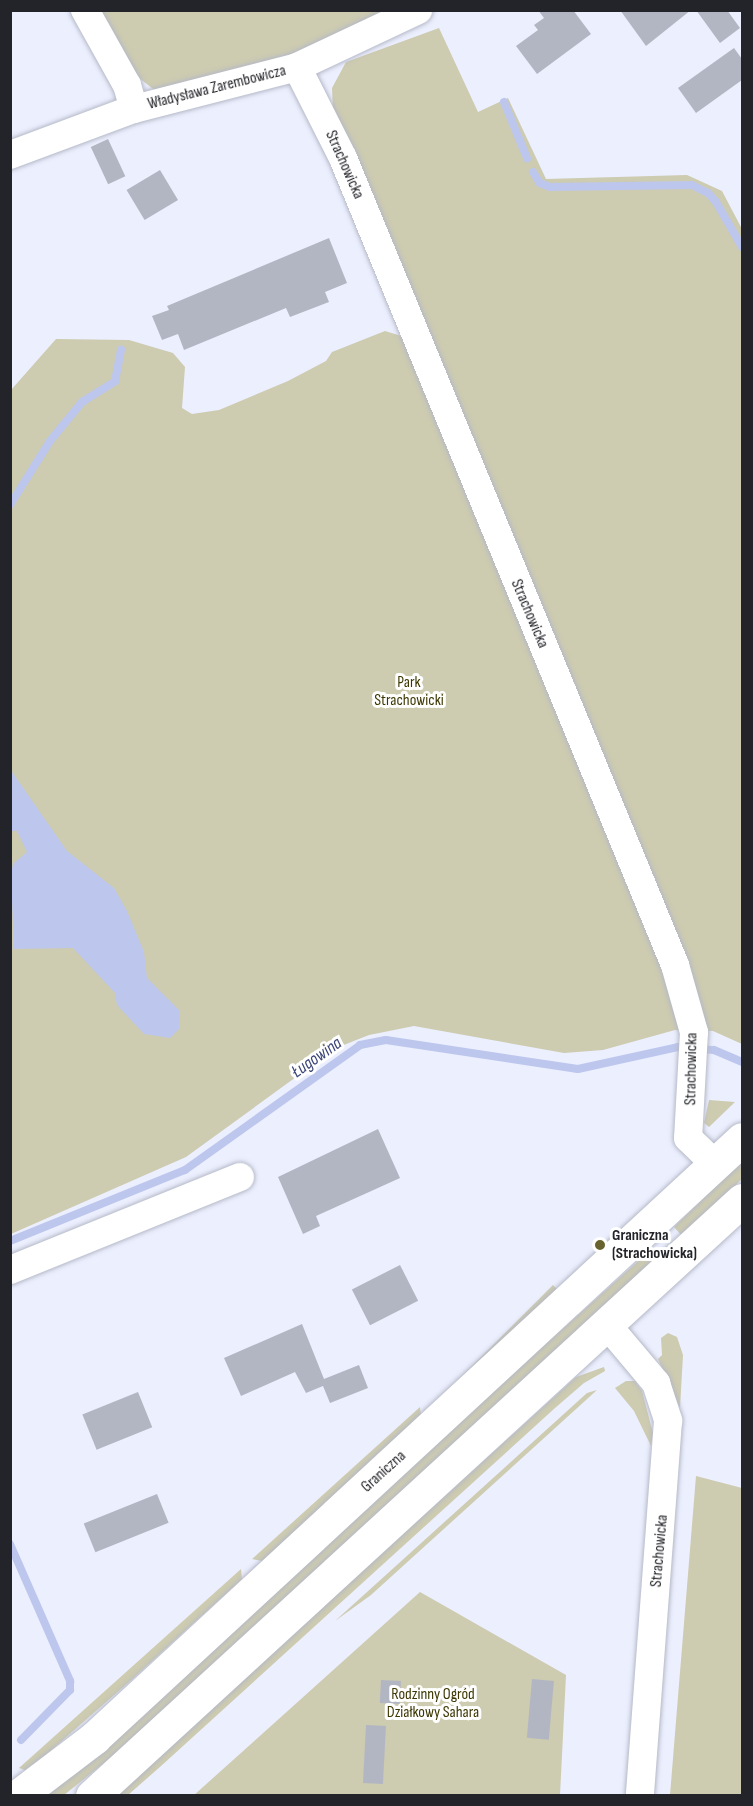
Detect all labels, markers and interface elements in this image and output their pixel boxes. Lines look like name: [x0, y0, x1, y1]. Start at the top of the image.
street label: Władysława Zarembowicza: [146, 62, 288, 114]
street label: Strachowicka: [320, 128, 368, 202]
street label: Strachowicka: [506, 577, 552, 651]
park label: Park Strachowicki: [374, 673, 444, 711]
water label: Ługowina: [288, 1033, 346, 1083]
street label: Strachowicka: [682, 1033, 702, 1105]
place label: Graniczna (Strachowicka): [612, 1226, 697, 1264]
marker: Graniczna (Strachowicka): [593, 1238, 607, 1252]
street label: Graniczna: [358, 1447, 410, 1497]
street label: Strachowicka: [647, 1514, 673, 1588]
park label: Rodzinny Ogród Działkowy Sahara: [387, 1685, 479, 1723]

